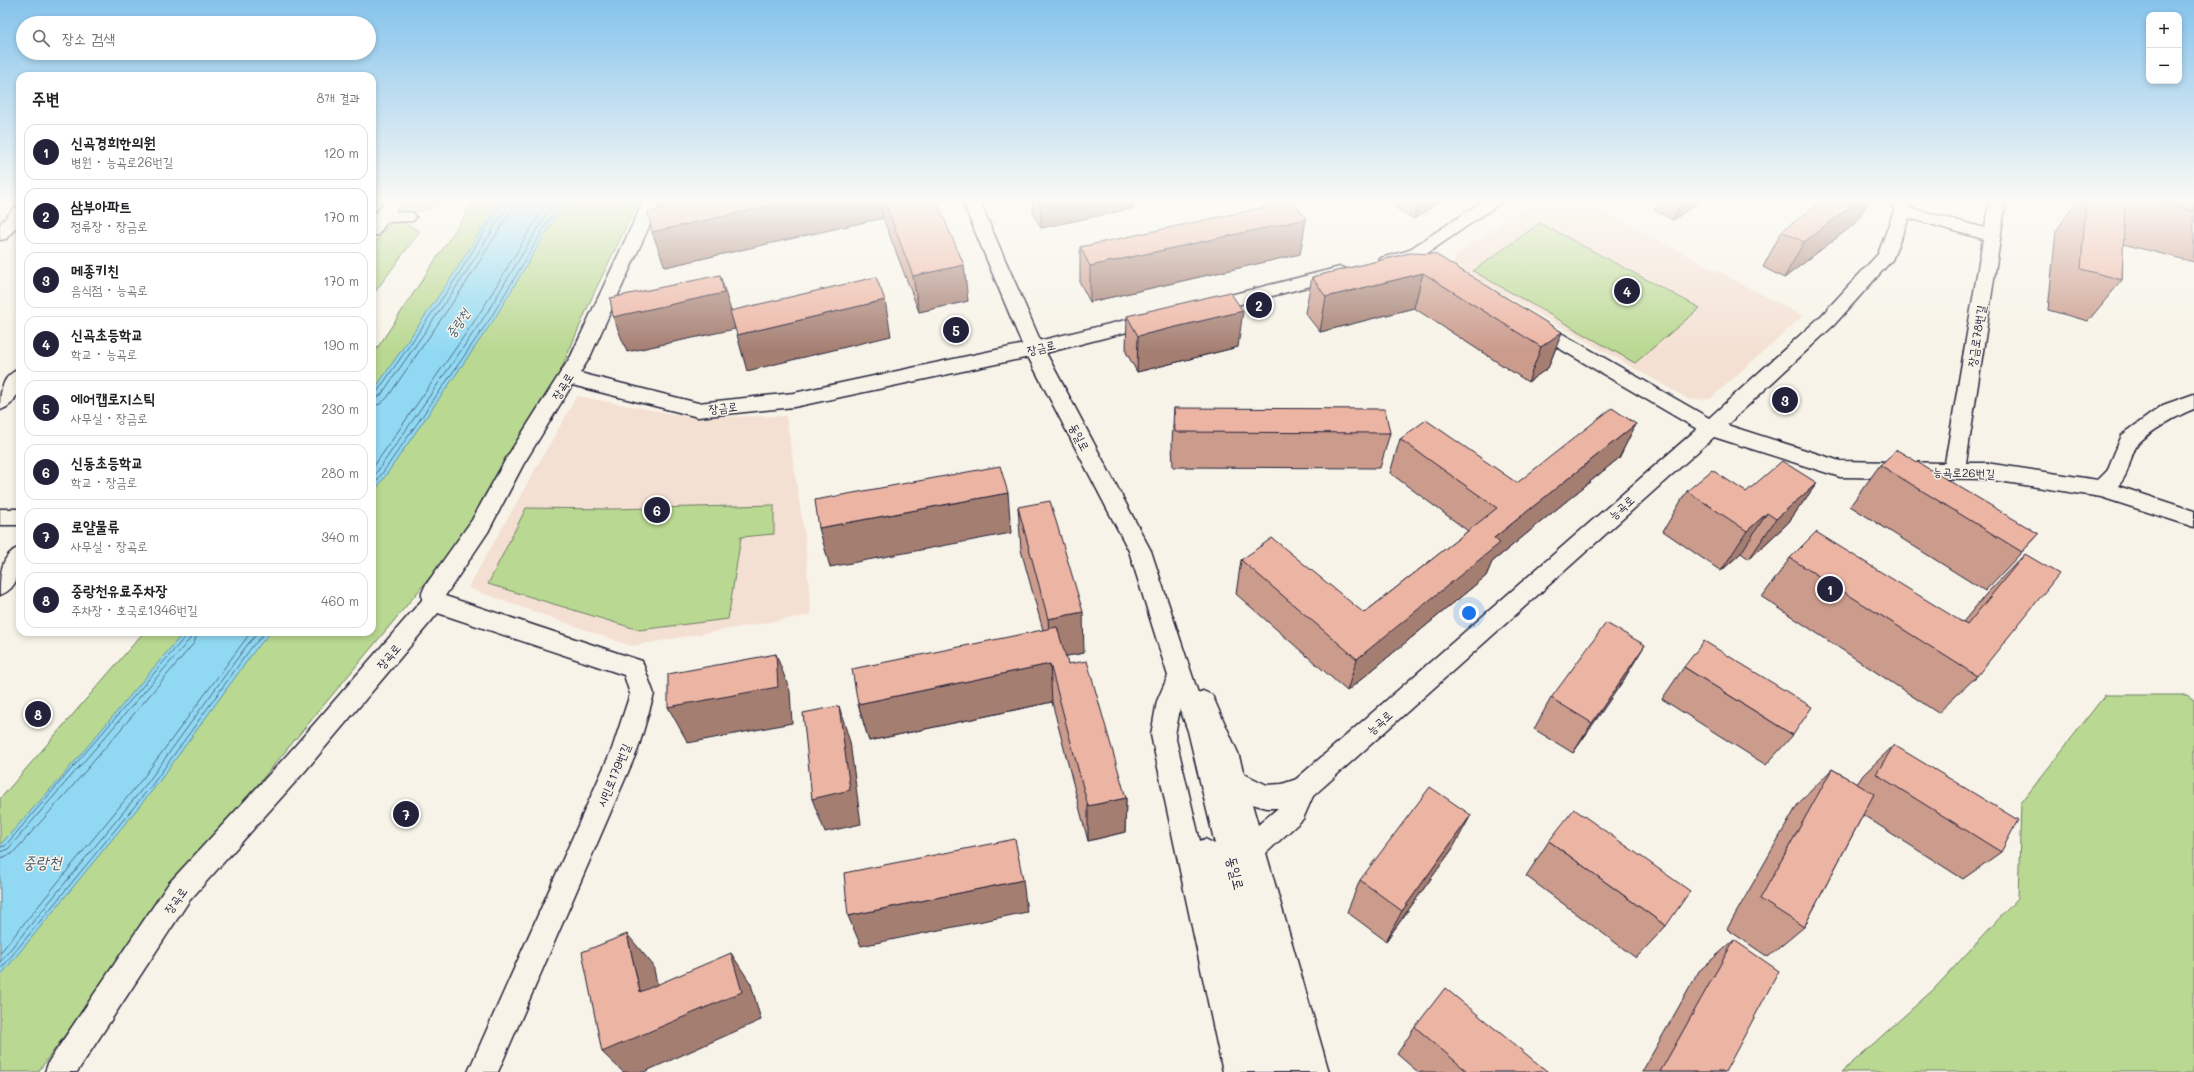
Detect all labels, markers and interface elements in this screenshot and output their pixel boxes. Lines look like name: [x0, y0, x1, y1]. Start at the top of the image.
map controls: [2146, 12, 2182, 84]
button: +: [2146, 12, 2182, 48]
search box: [16, 16, 376, 60]
icon: search: [30, 27, 52, 49]
text: 장소 검색: [62, 28, 115, 48]
button: −: [2146, 48, 2182, 84]
text: 주변: [32, 87, 59, 109]
text: 8개 결과: [317, 89, 360, 106]
text: 신곡경희한의원: [71, 132, 156, 152]
text: 1: [43, 144, 49, 161]
text: 120 m: [323, 144, 359, 161]
text: 병원 · 능곡로26번길: [71, 153, 173, 170]
text: 삼부아파트: [71, 196, 131, 216]
text: 2: [42, 208, 50, 225]
text: 170 m: [323, 208, 359, 225]
text: 정류장 · 장금로: [71, 217, 148, 234]
text: 메종키친: [71, 260, 119, 280]
text: 3: [42, 272, 50, 289]
text: 170 m: [323, 272, 359, 289]
pin: 4: [1614, 276, 1640, 306]
text: 음식점 · 능곡로: [71, 281, 148, 298]
pin: 2: [1246, 290, 1272, 320]
water label: 중랑천: [441, 304, 474, 341]
street label: 장금로78번길: [1963, 304, 1989, 368]
pin: 5: [943, 315, 969, 345]
text: 신곡초등학교: [71, 324, 143, 344]
text: 4: [42, 336, 50, 353]
text: 190 m: [323, 336, 359, 353]
street label: 장금로: [1025, 336, 1057, 358]
text: 학교 · 능곡로: [71, 345, 137, 362]
street label: 장곡로: [548, 369, 576, 403]
pin: 3: [1772, 385, 1798, 415]
text: 에어캡로지스틱: [71, 388, 156, 408]
street label: 장금로: [708, 398, 738, 416]
text: 5: [42, 400, 50, 417]
text: 230 m: [322, 400, 359, 417]
text: 사무실 · 장금로: [71, 409, 148, 426]
street label: 동일로: [1066, 420, 1094, 454]
text: 신동초등학교: [71, 452, 143, 472]
street label: 능곡로26번길: [1933, 463, 1996, 481]
text: 6: [42, 464, 50, 481]
text: 280 m: [321, 464, 359, 481]
text: 학교 · 장금로: [71, 473, 137, 490]
street label: 능곡로: [1605, 491, 1637, 523]
pin: 6: [644, 495, 670, 525]
text: 로얄물류: [71, 516, 119, 536]
text: 7: [42, 528, 50, 545]
text: 340 m: [321, 528, 359, 545]
text: 사무실 · 장곡로: [71, 537, 148, 554]
pin: 1: [1817, 574, 1843, 604]
text: 중랑천유료주차장: [71, 580, 168, 600]
text: 8: [42, 592, 50, 609]
text: 460 m: [321, 592, 359, 609]
text: 주차장 · 호국로1346번길: [71, 601, 198, 618]
your location: [1459, 603, 1479, 623]
street label: 장곡로: [372, 640, 404, 672]
pin: 8: [25, 699, 51, 729]
street label: 능곡로: [1363, 706, 1395, 738]
street label: 시민로179번길: [592, 741, 634, 809]
pin: 7: [393, 799, 419, 829]
water label: 중랑천: [23, 851, 63, 872]
street label: 동일로: [1223, 854, 1249, 892]
street label: 장곡로: [160, 884, 190, 916]

